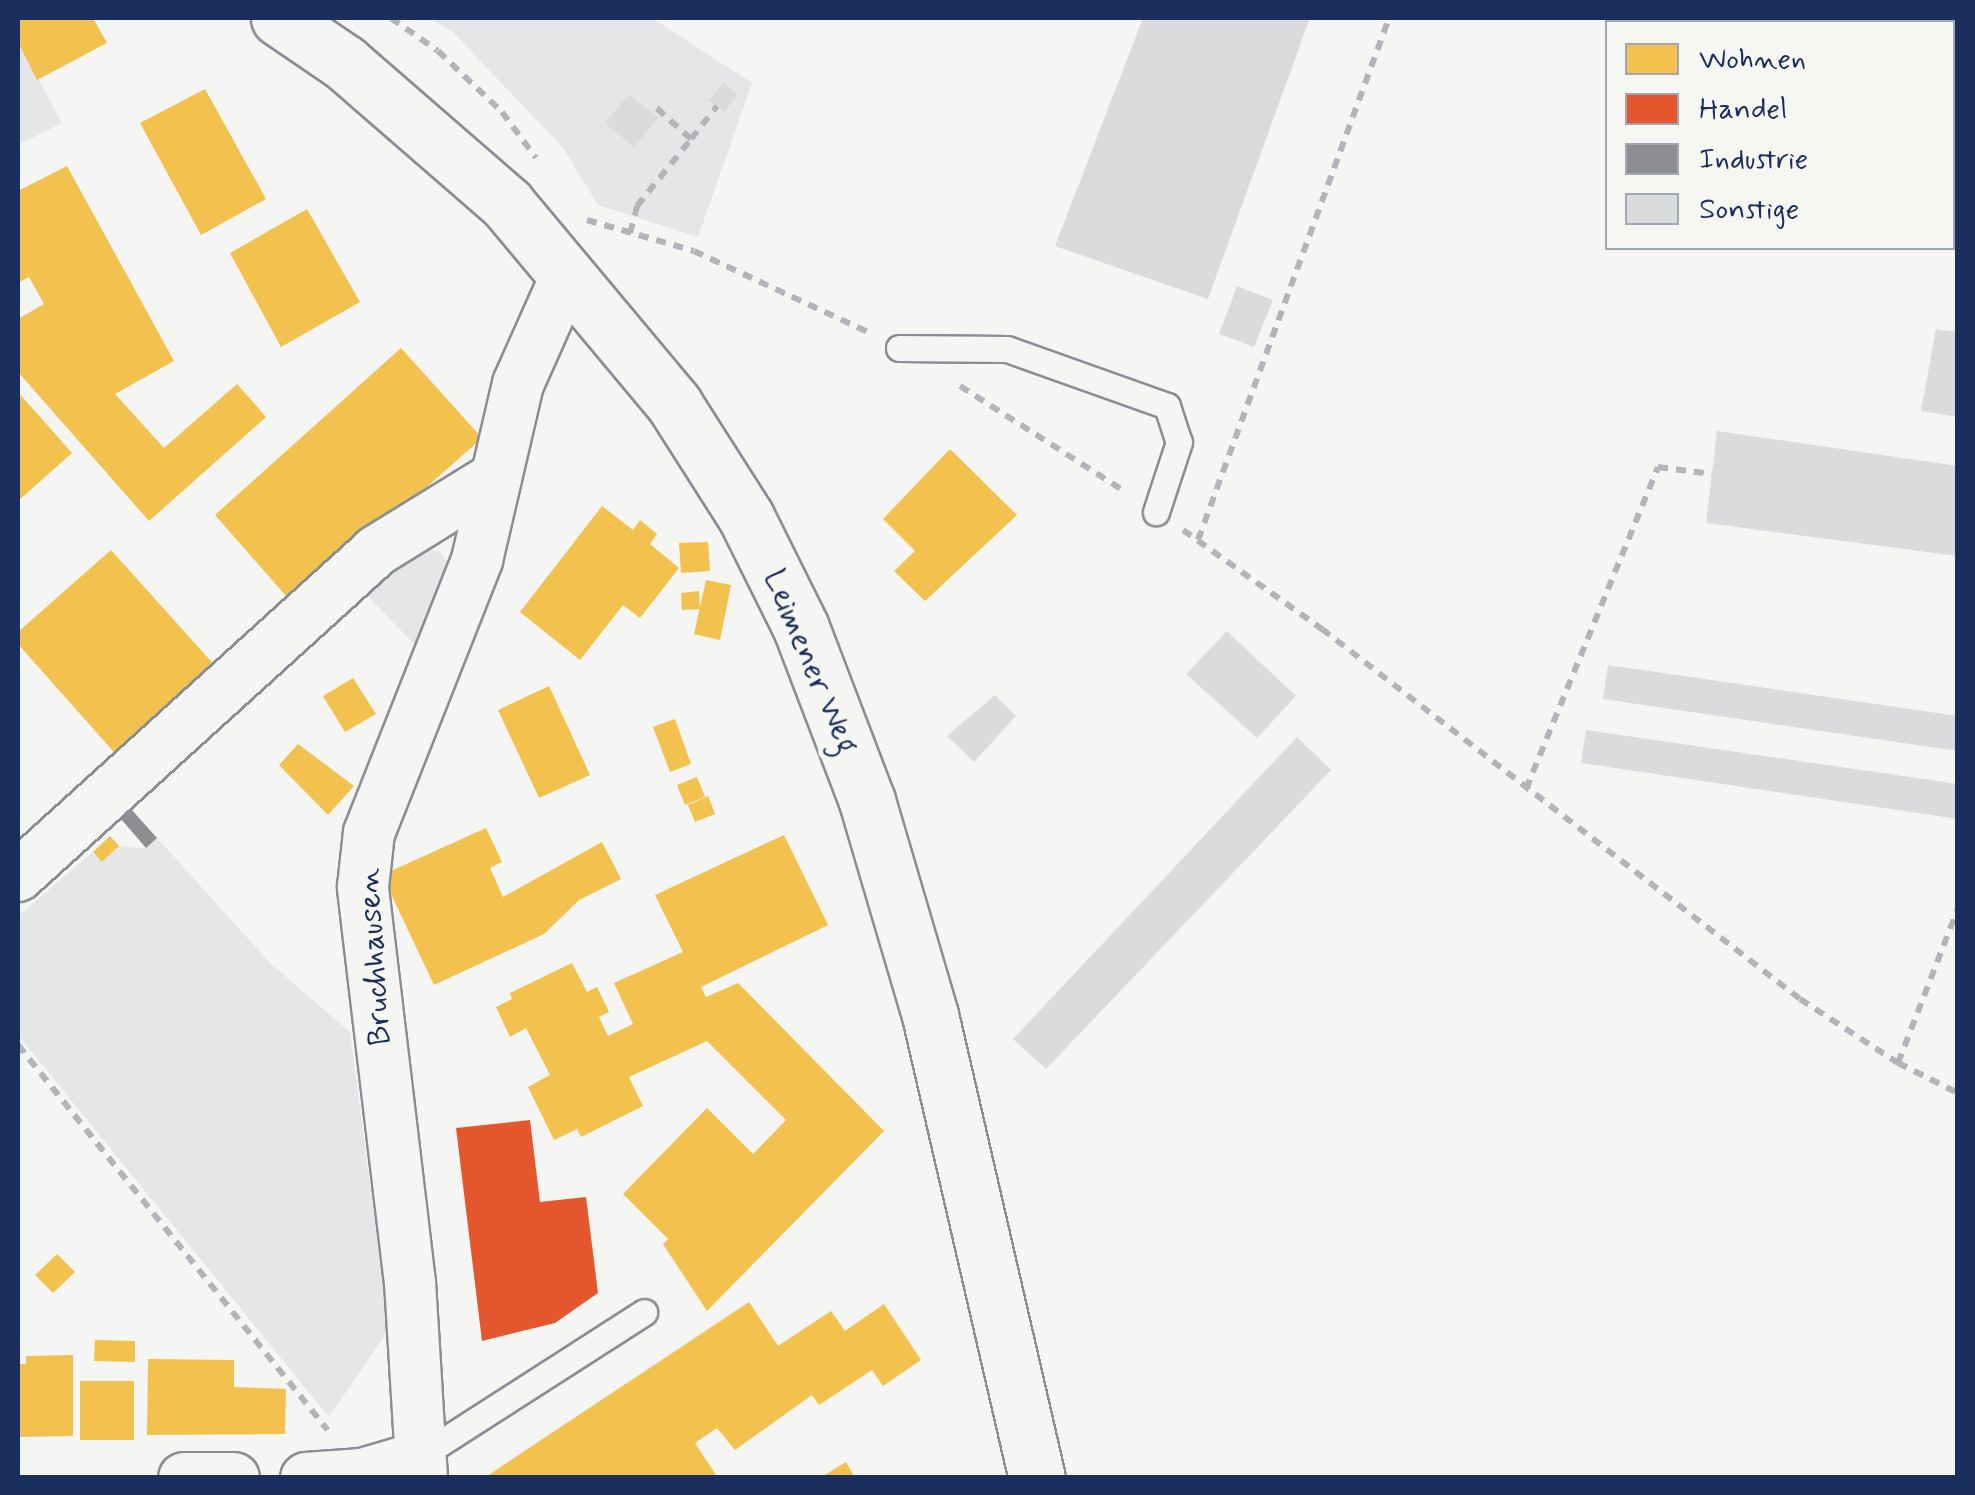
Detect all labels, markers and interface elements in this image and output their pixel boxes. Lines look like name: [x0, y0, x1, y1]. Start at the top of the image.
legend: [1605, 20, 1955, 250]
text: Wohnen: [1699, 40, 1806, 79]
text: Handel: [1699, 90, 1788, 129]
text: Industrie: [1699, 140, 1808, 179]
text: Sonstige: [1699, 190, 1799, 229]
street label: Leimener Weg: [754, 564, 866, 760]
street label: Bruchhausen: [350, 867, 400, 1047]

